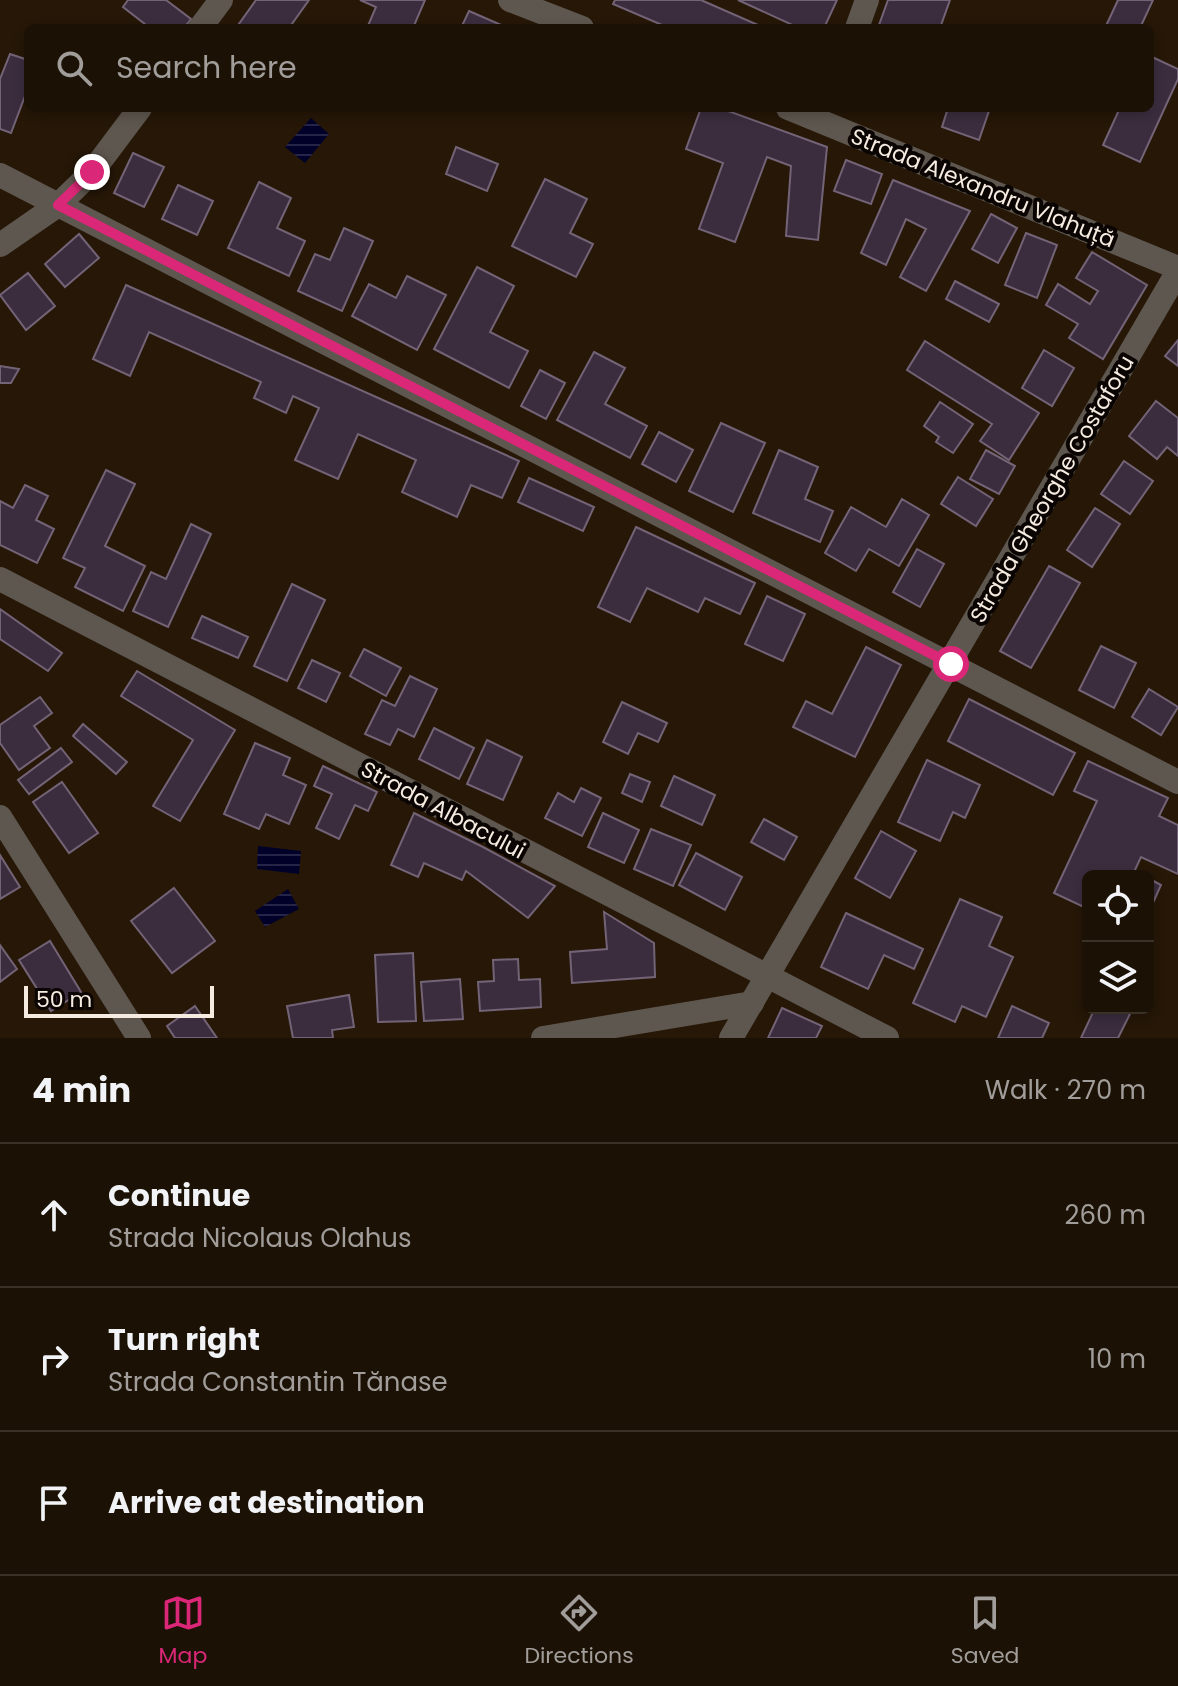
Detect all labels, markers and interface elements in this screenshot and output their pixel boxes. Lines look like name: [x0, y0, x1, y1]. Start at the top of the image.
search box: [24, 24, 1154, 112]
icon: search: [52, 46, 96, 90]
text: Search here: [116, 46, 297, 89]
street label: Strada Alexandru Vlahuță: [846, 121, 1120, 255]
route end: [74, 154, 110, 190]
street label: Strada Gheorghe Costaforu: [963, 350, 1141, 628]
route start: [933, 646, 969, 682]
street label: Strada Albacului: [355, 754, 531, 866]
map controls: [1082, 870, 1154, 1014]
button: locate: [1082, 870, 1154, 942]
button: layers: [1082, 942, 1154, 1014]
scale bar: [24, 982, 214, 1018]
text: 50 m: [36, 984, 92, 1015]
text: 4 min: [32, 1066, 131, 1114]
text: Walk · 270 m: [985, 1072, 1146, 1108]
text: Continue: [108, 1174, 250, 1217]
icon: ahead: [32, 1193, 76, 1237]
text: 260 m: [1064, 1197, 1146, 1233]
text: Strada Nicolaus Olahus: [108, 1220, 412, 1256]
text: Turn right: [108, 1318, 260, 1361]
icon: right: [32, 1337, 76, 1381]
text: 10 m: [1088, 1341, 1146, 1377]
text: Strada Constantin Tănase: [108, 1364, 448, 1400]
icon: arrive: [32, 1481, 76, 1525]
text: Arrive at destination: [108, 1481, 425, 1524]
tab: Map: [159, 1591, 207, 1672]
tab: Directions: [524, 1591, 634, 1672]
tab: Saved: [951, 1591, 1019, 1672]

